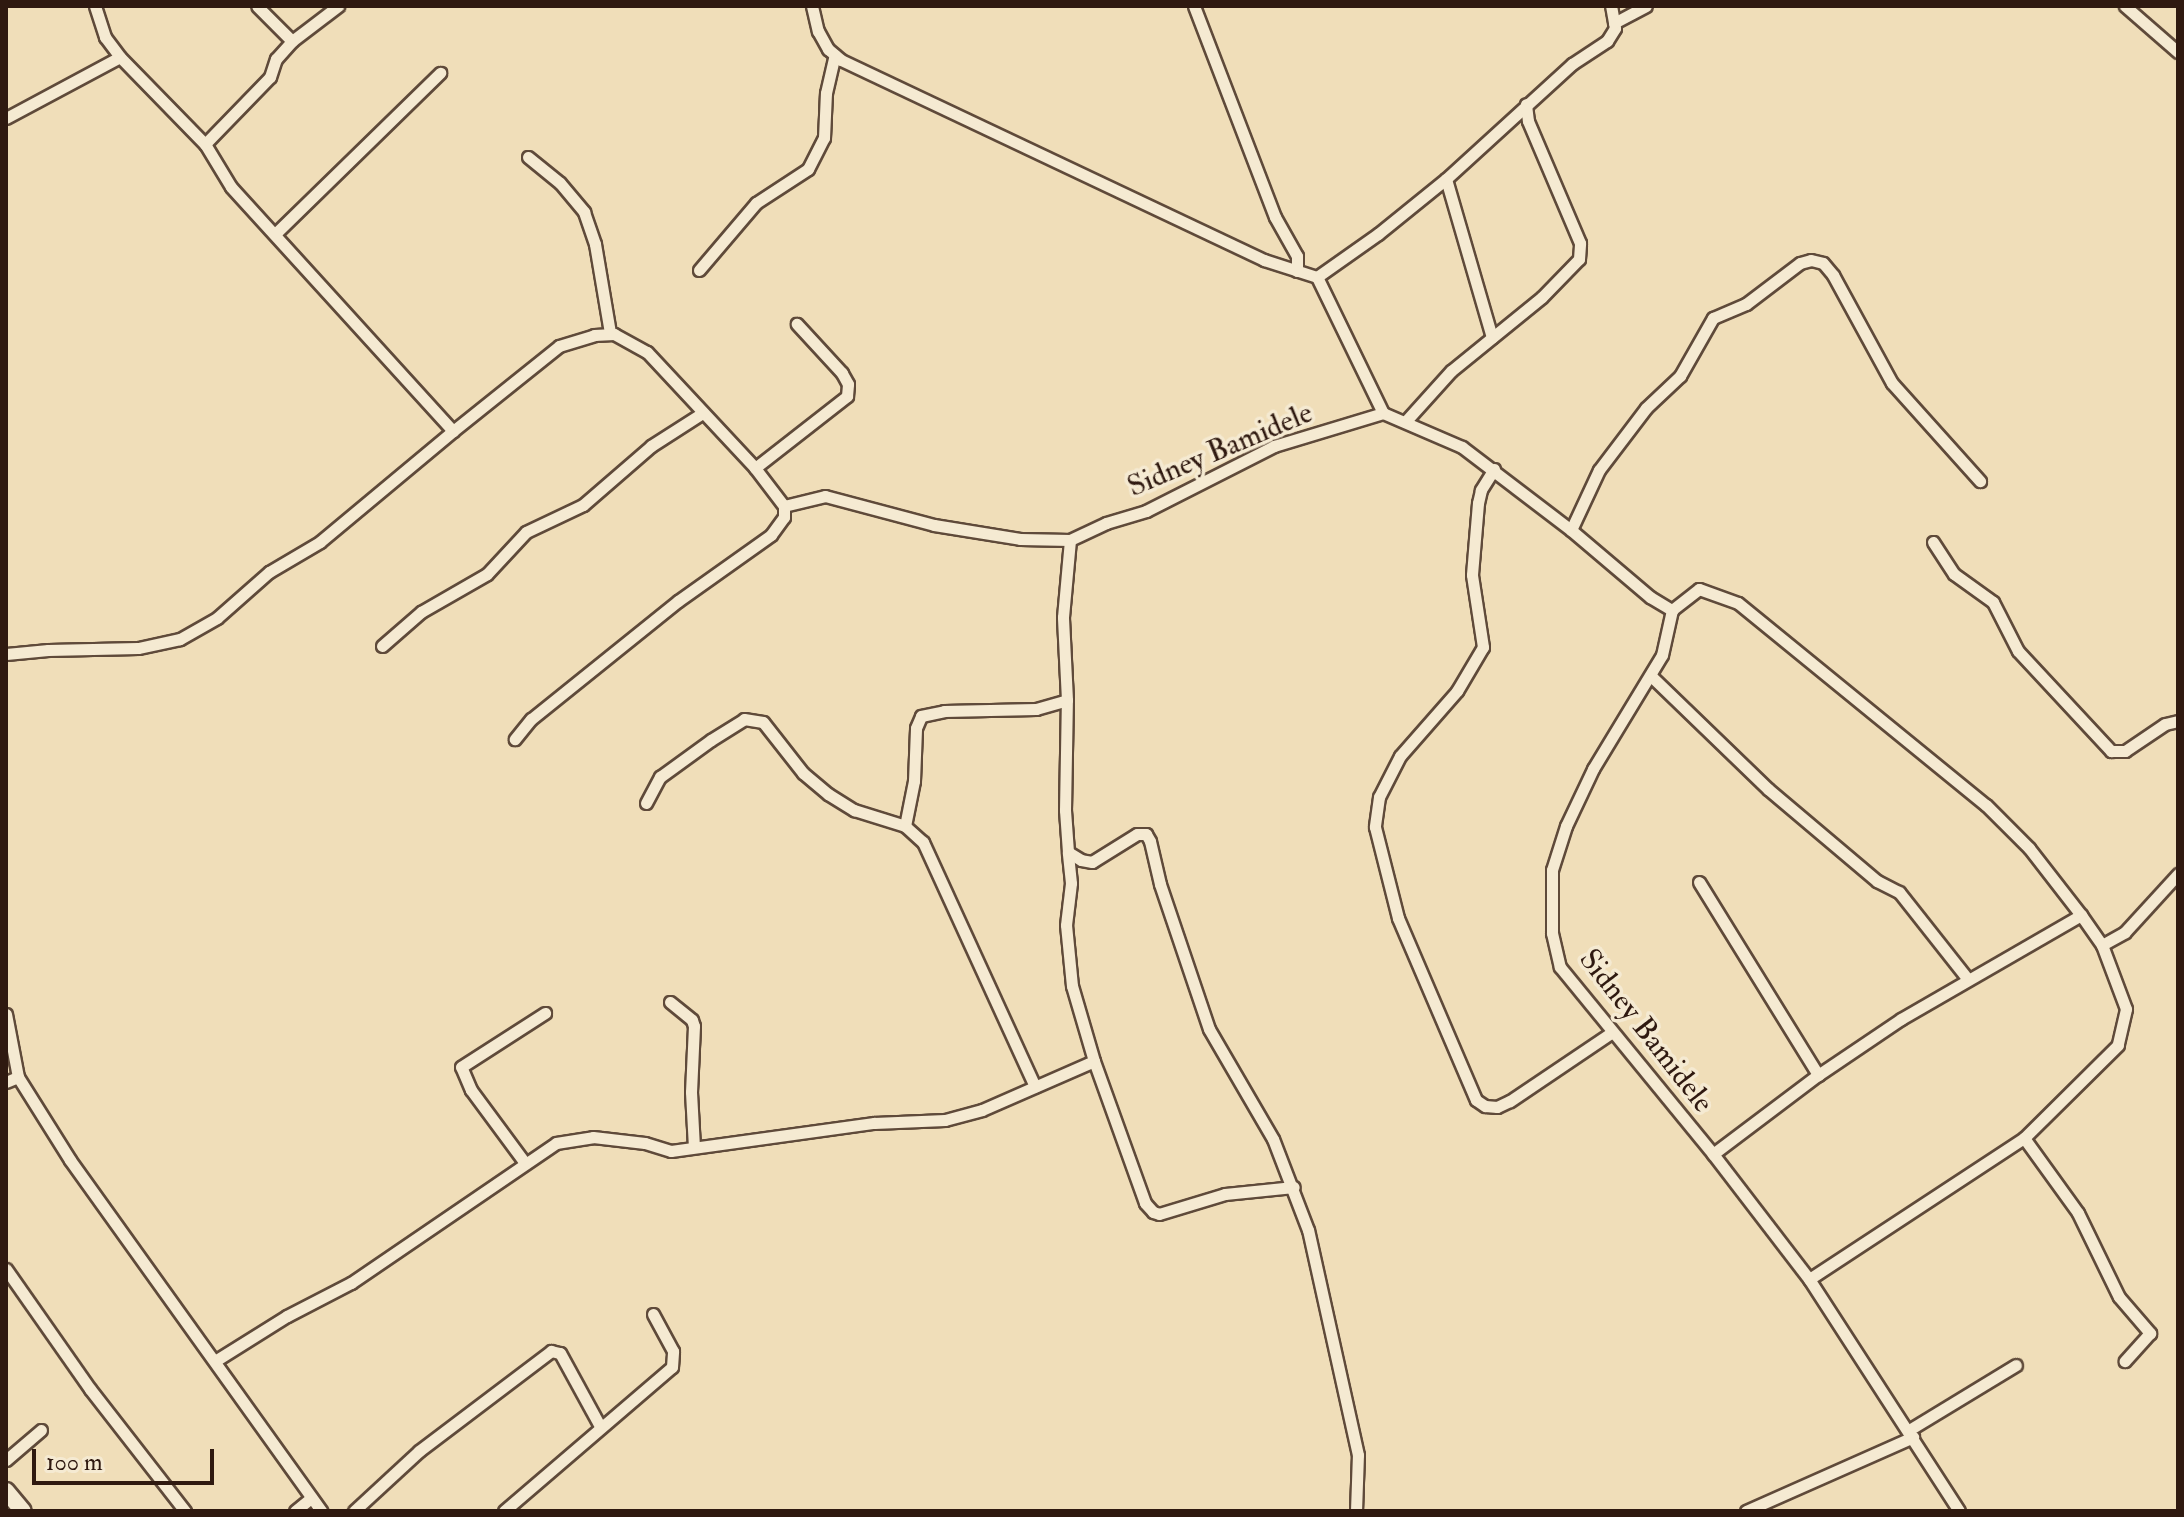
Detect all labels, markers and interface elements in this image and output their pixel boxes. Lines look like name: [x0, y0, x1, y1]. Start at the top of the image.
street label: Sidney Bamidele: [1122, 395, 1318, 505]
street label: Sidney Bamidele: [1571, 942, 1721, 1120]
scale bar: [36, 1433, 218, 1483]
text: 100 m: [46, 1447, 103, 1478]

